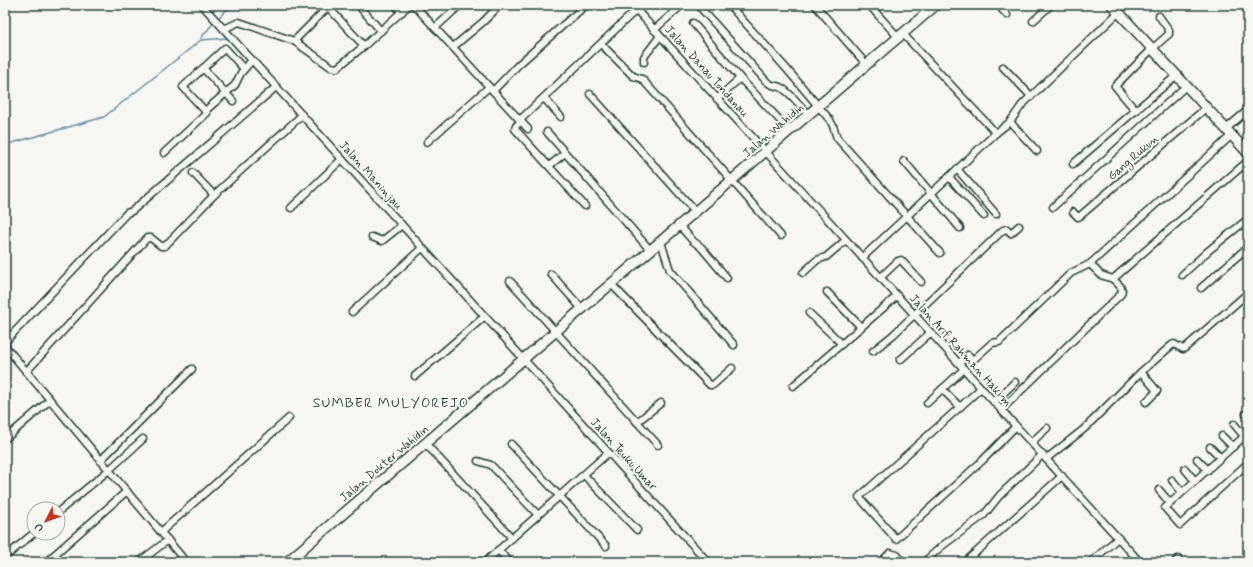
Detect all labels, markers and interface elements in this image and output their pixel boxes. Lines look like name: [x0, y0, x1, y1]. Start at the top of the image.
street label: Jalan Danau Tondanau: [661, 22, 752, 121]
street label: Jalan Wahidin: [740, 100, 807, 162]
street label: Gang Rukun: [1105, 131, 1163, 184]
street label: Jalan Maninjau: [335, 138, 406, 214]
street label: Jalan Arif Rahman Hakim: [905, 291, 1015, 410]
district label: SUMBER MULYOREJO: [313, 394, 469, 412]
street label: Jalan Teuku Umar: [586, 415, 660, 494]
street label: Jalan Dokter Wahidin: [337, 422, 433, 506]
north arrow: [26, 501, 66, 541]
text: U: [32, 520, 47, 534]

